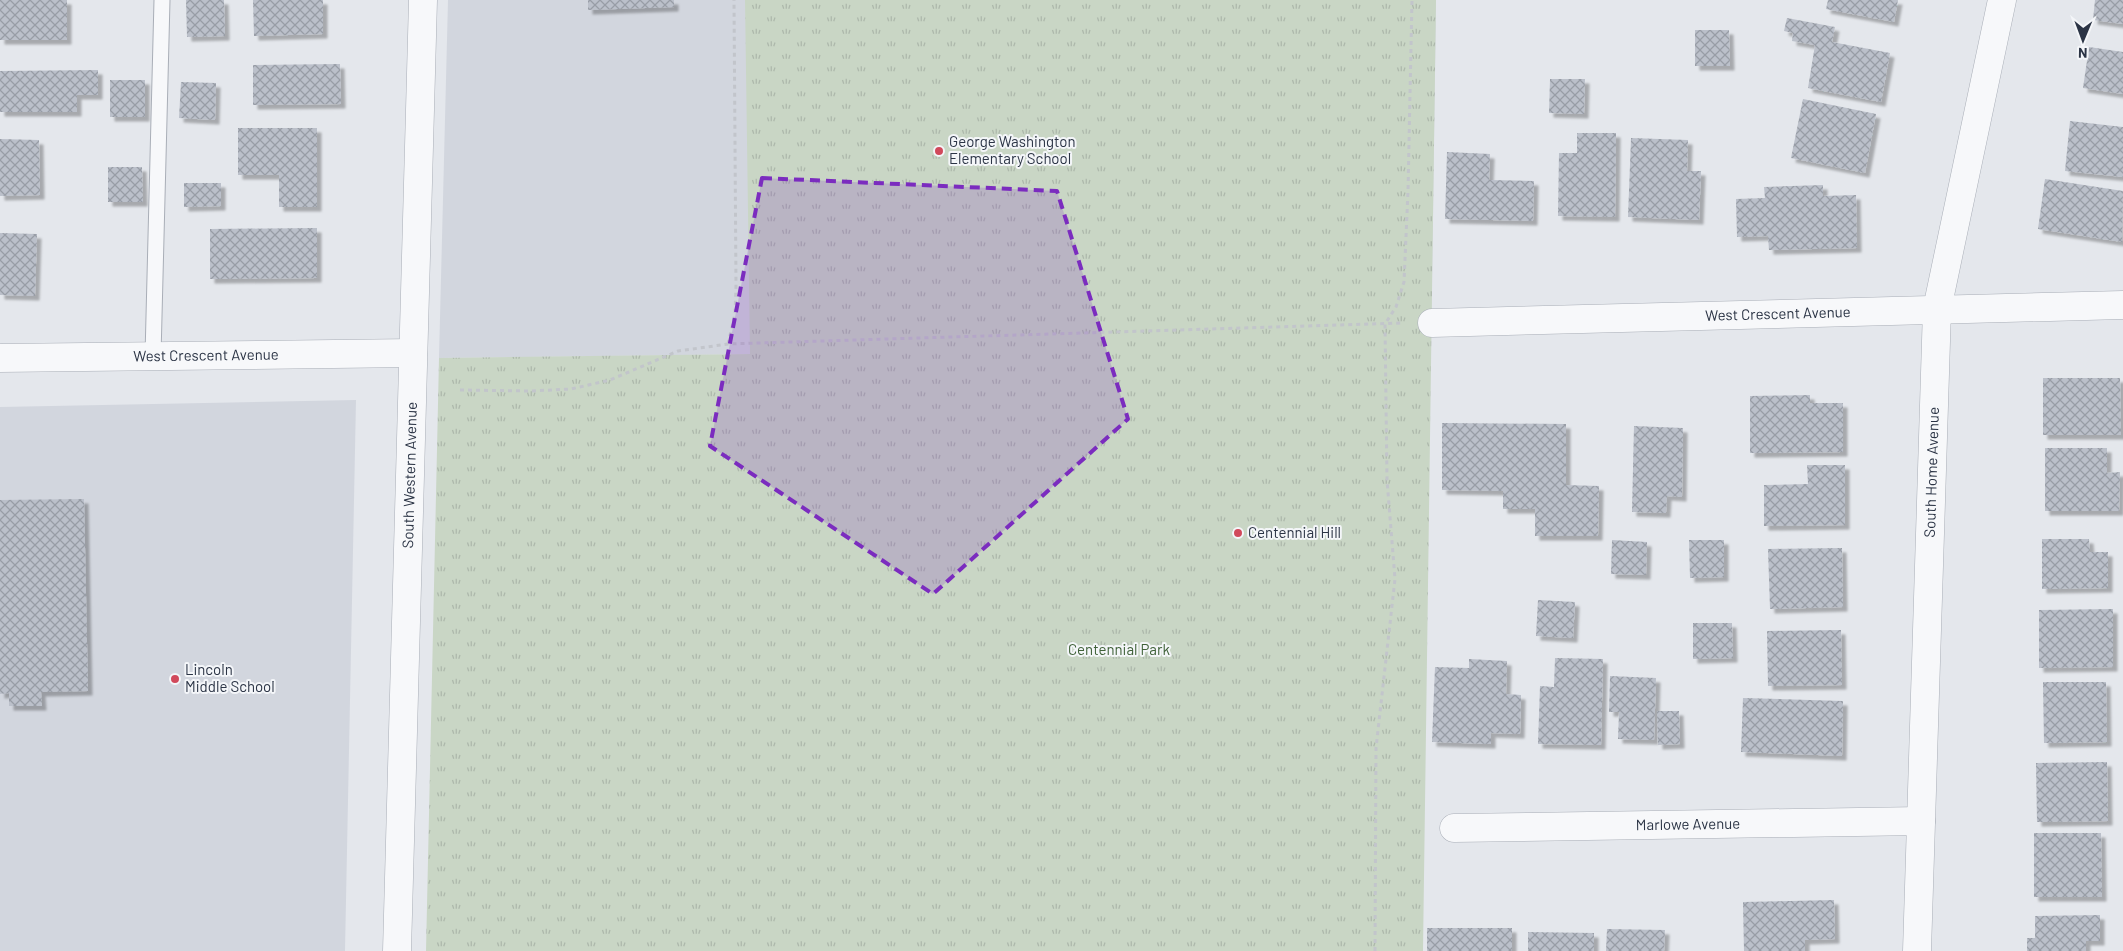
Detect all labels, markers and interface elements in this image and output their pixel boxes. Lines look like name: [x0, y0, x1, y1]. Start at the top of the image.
north arrow: [2058, 15, 2108, 65]
text: N: [2078, 45, 2088, 62]
place label: George Washington Elementary School: [949, 132, 1076, 167]
marker: George Washington Elementary School: [933, 145, 945, 157]
street label: West Crescent Avenue: [1705, 302, 1851, 324]
street label: West Crescent Avenue: [133, 345, 279, 364]
street label: South Western Avenue: [398, 402, 420, 549]
street label: South Home Avenue: [1920, 407, 1942, 538]
place label: Centennial Hill: [1248, 523, 1341, 541]
marker: Centennial Hill: [1232, 527, 1244, 539]
park label: Centennial Park: [1068, 640, 1170, 658]
place label: Lincoln Middle School: [185, 660, 275, 695]
marker: Lincoln Middle School: [169, 673, 181, 685]
street label: Marlowe Avenue: [1636, 814, 1740, 833]

